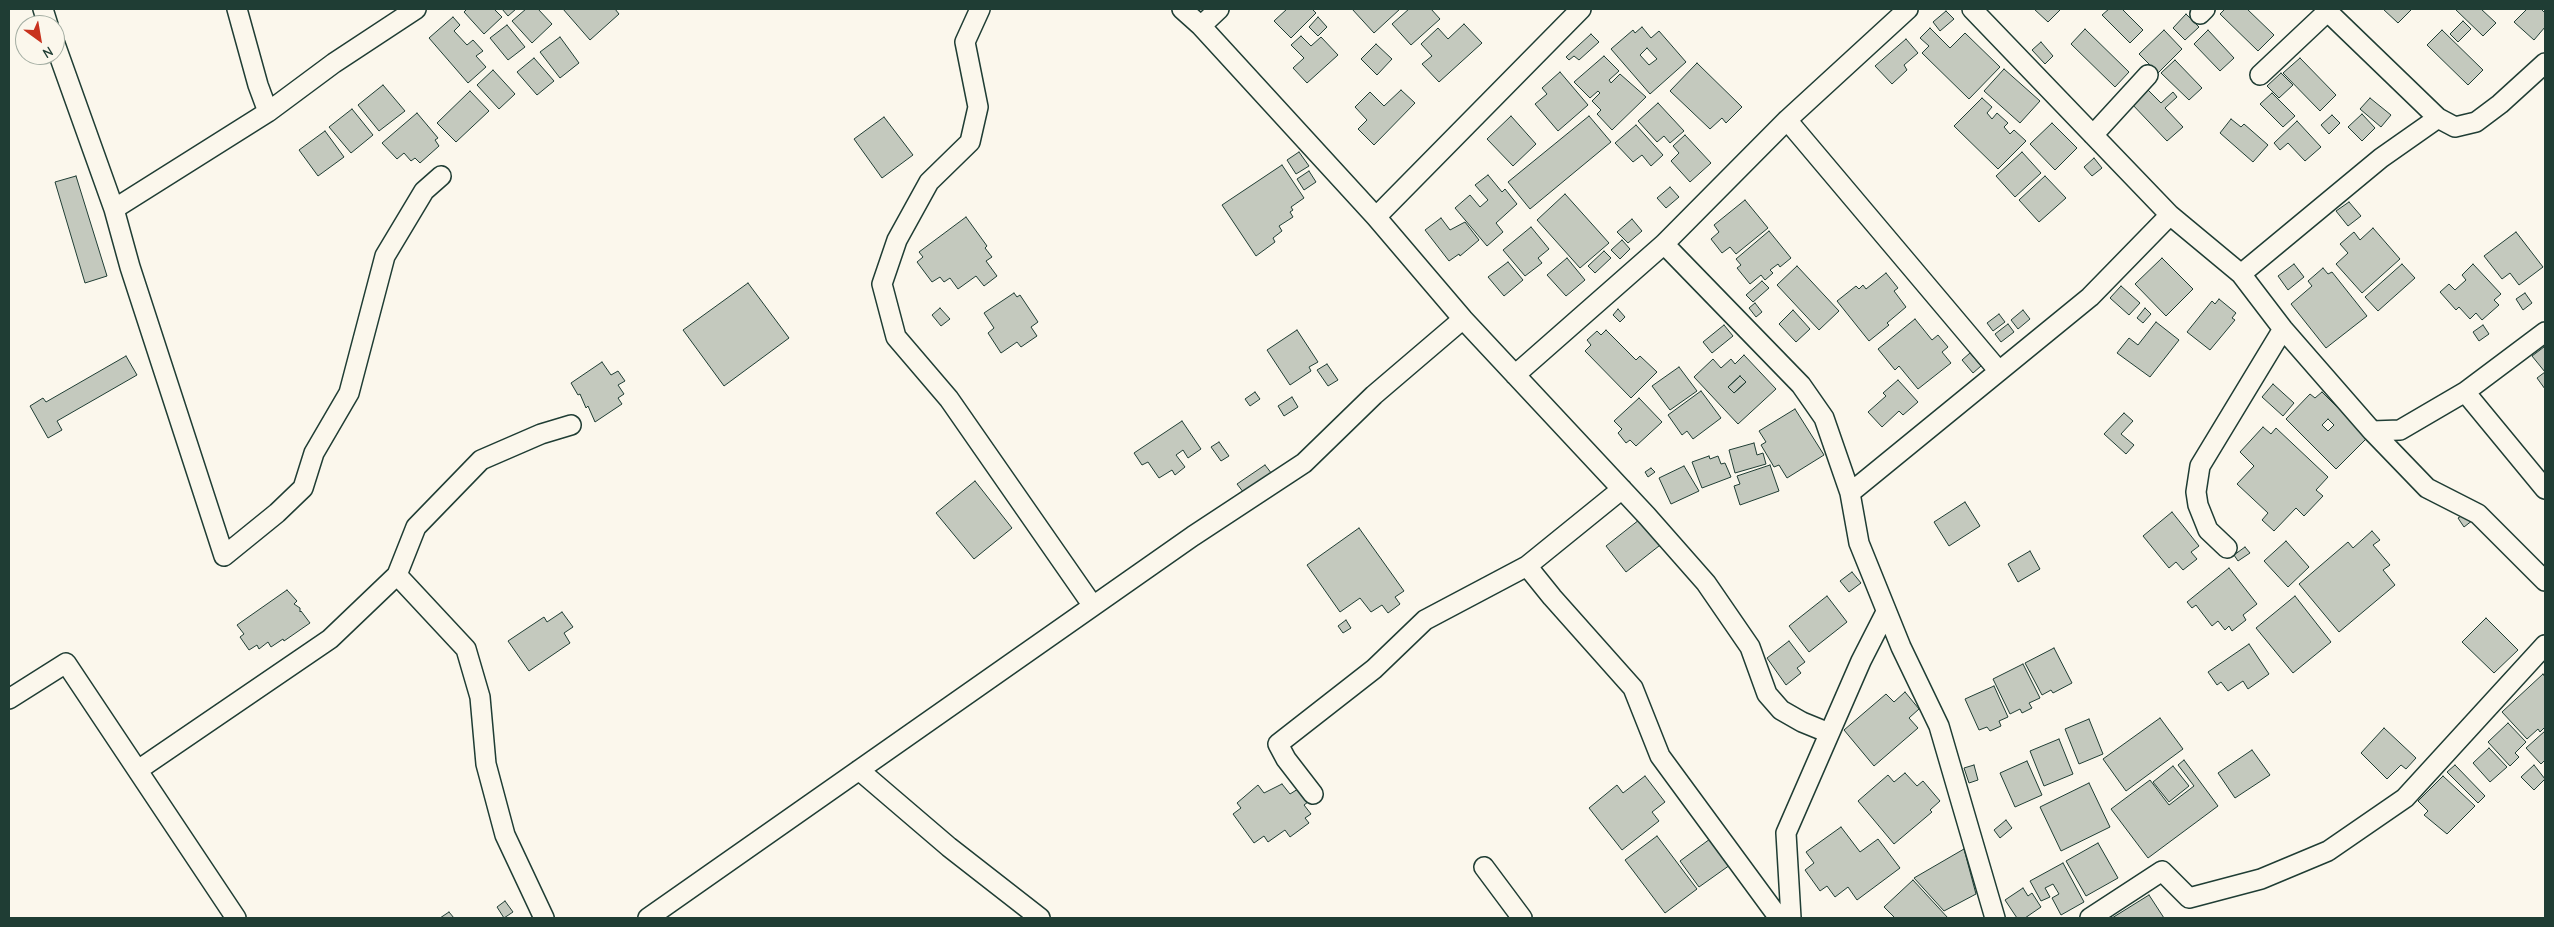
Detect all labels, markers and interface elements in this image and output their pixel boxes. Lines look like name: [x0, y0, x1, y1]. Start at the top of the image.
north arrow: [15, 15, 65, 65]
text: N: [39, 43, 56, 62]

